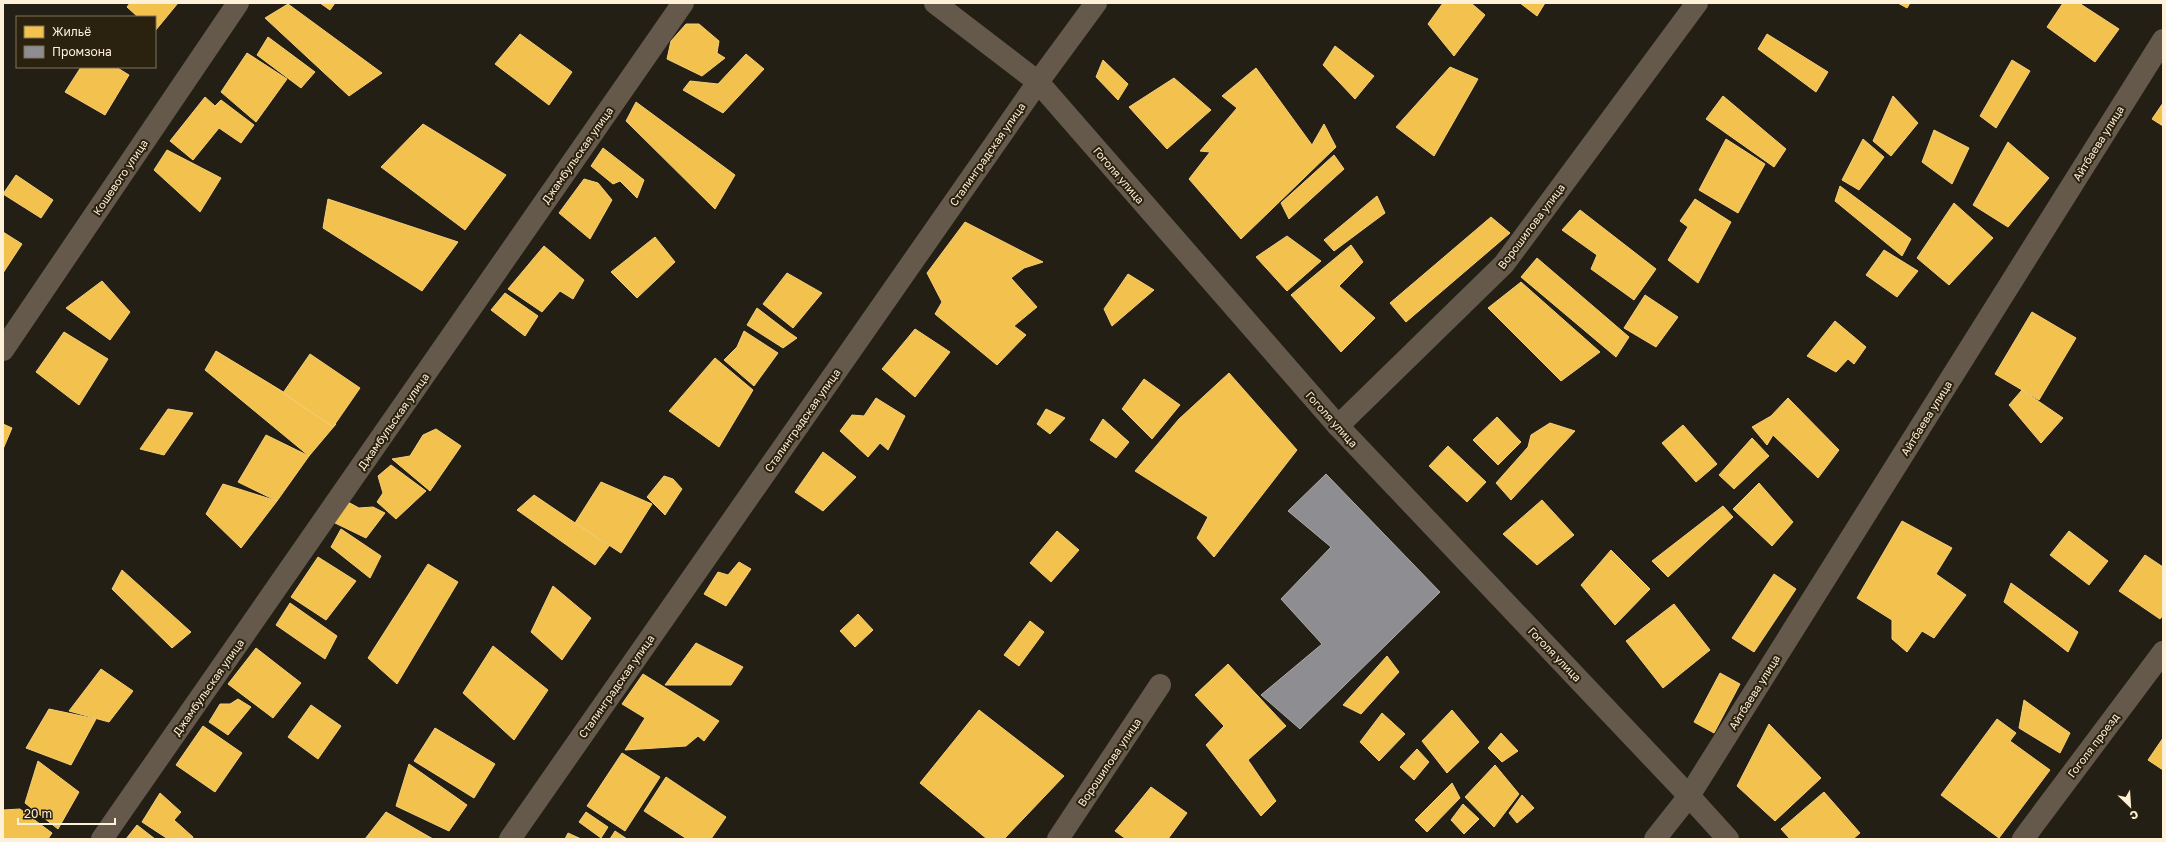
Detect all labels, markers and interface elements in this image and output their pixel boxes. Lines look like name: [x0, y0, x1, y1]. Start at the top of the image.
legend: [16, 16, 156, 68]
text: Жильё: [52, 24, 91, 39]
text: Промзона: [52, 44, 112, 59]
street label: Сталинградская улица: [946, 100, 1028, 208]
street label: Айтбаева улица: [2070, 103, 2126, 183]
street label: Джамбульская улица: [539, 104, 615, 206]
street label: Кошевого улица: [90, 137, 150, 217]
street label: Гоголя улица: [1091, 144, 1147, 206]
street label: Ворошилова улица: [1495, 181, 1567, 271]
street label: Сталинградская улица: [761, 366, 843, 474]
street label: Джамбульская улица: [355, 370, 431, 472]
street label: Айтбаева улица: [1898, 378, 1954, 458]
street label: Гоголя улица: [1304, 388, 1360, 450]
street label: Гоголя улица: [1526, 624, 1584, 684]
street label: Сталинградская улица: [575, 632, 657, 740]
street label: Джамбульская улица: [170, 636, 246, 738]
street label: Айтбаева улица: [1726, 652, 1782, 732]
street label: Гоголя проезд: [2065, 710, 2122, 780]
street label: Ворошилова улица: [1075, 716, 1143, 808]
north arrow: [2110, 786, 2150, 826]
scale bar: [18, 800, 115, 826]
text: 20 m: [24, 806, 52, 821]
text: С: [2128, 808, 2141, 823]

